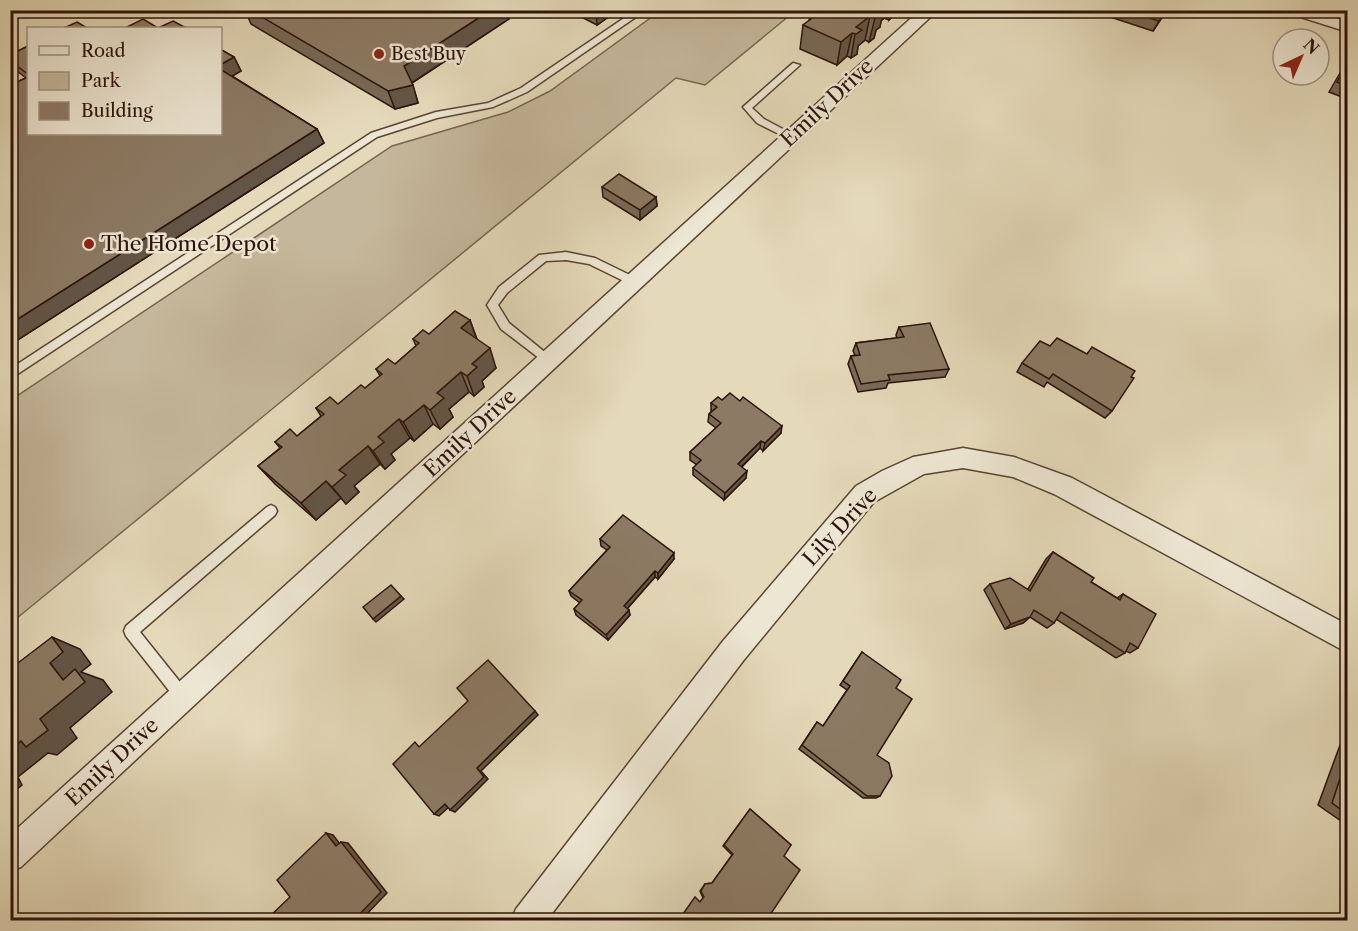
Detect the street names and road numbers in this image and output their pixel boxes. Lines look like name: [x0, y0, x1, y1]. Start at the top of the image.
street label: Emily Drive: [775, 53, 878, 152]
street label: Emily Drive: [418, 383, 521, 482]
street label: Lily Drive: [797, 483, 882, 571]
street label: Emily Drive: [60, 712, 163, 811]

